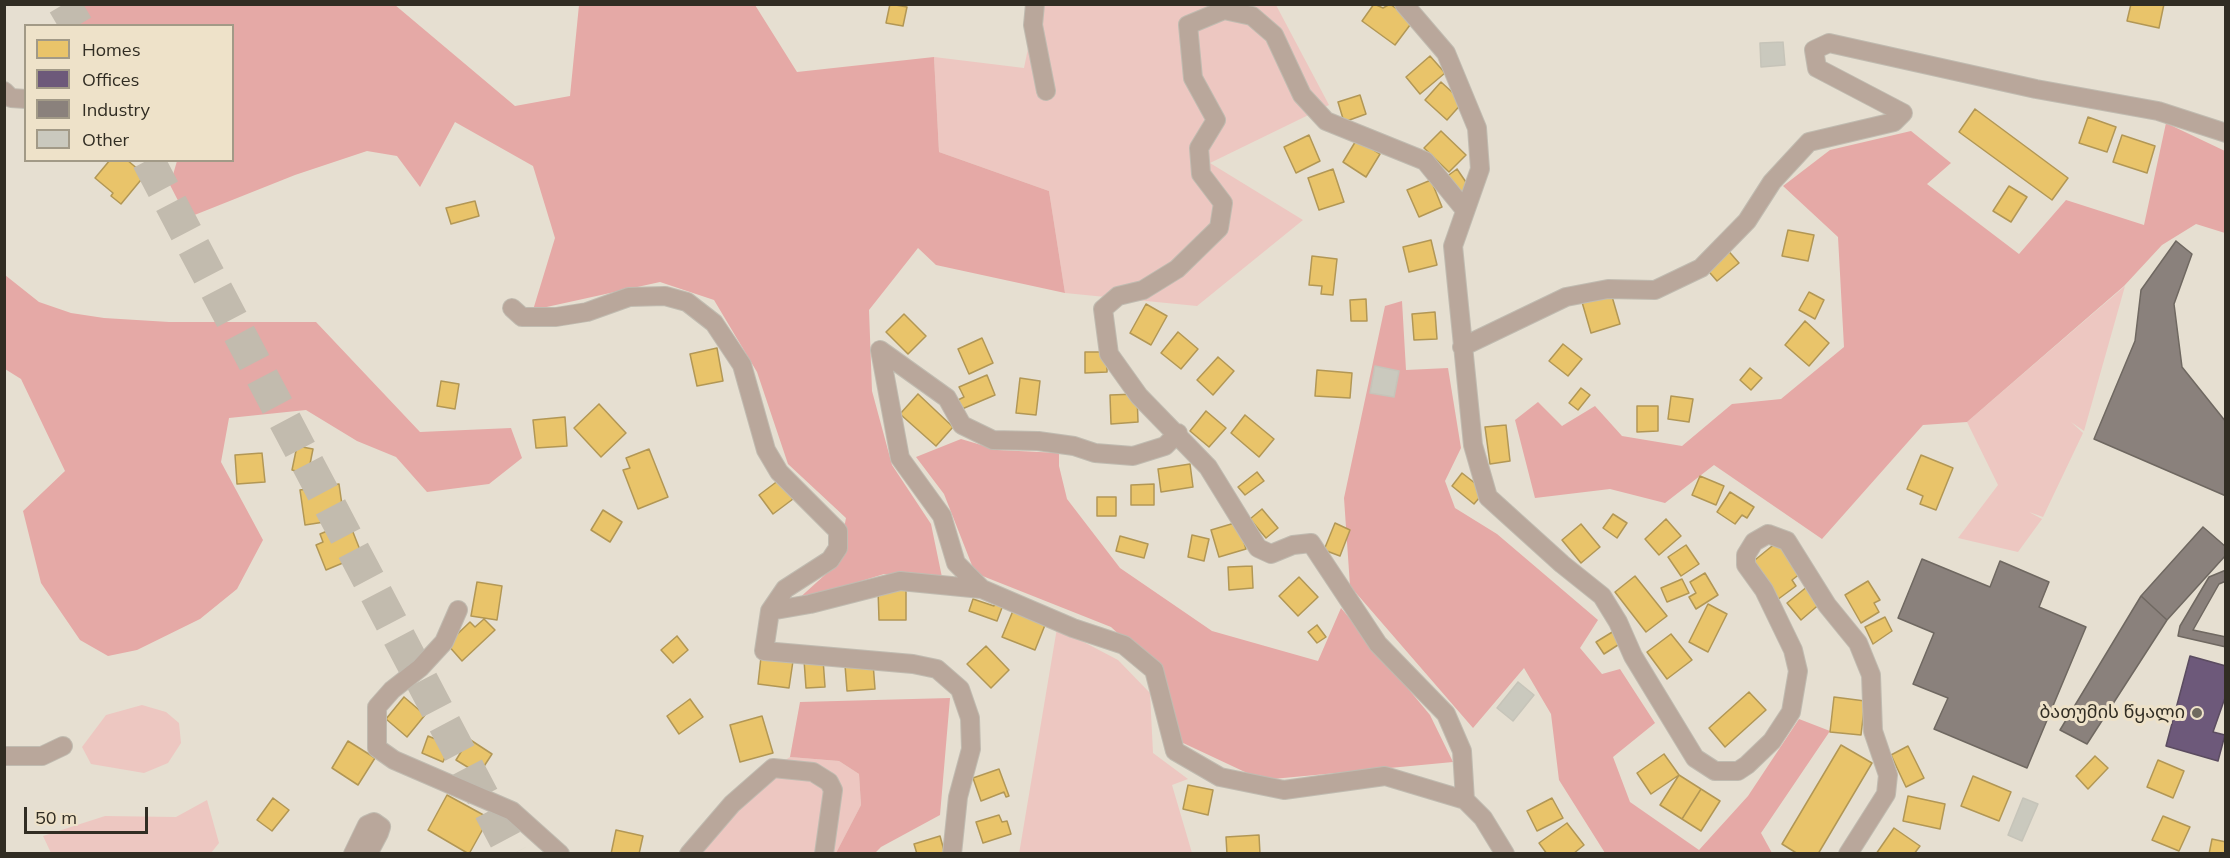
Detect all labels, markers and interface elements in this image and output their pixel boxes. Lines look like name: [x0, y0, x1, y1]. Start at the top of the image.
legend: [24, 24, 234, 162]
text: Homes: [82, 38, 141, 61]
text: Offices: [82, 68, 139, 91]
text: Industry: [82, 98, 150, 121]
text: Other: [82, 128, 129, 151]
place label: ბათუმის წყალი: [2039, 702, 2185, 724]
marker: ბათუმის წყალი: [2190, 706, 2204, 720]
scale bar: [27, 795, 152, 833]
text: 50 m: [35, 806, 77, 829]

